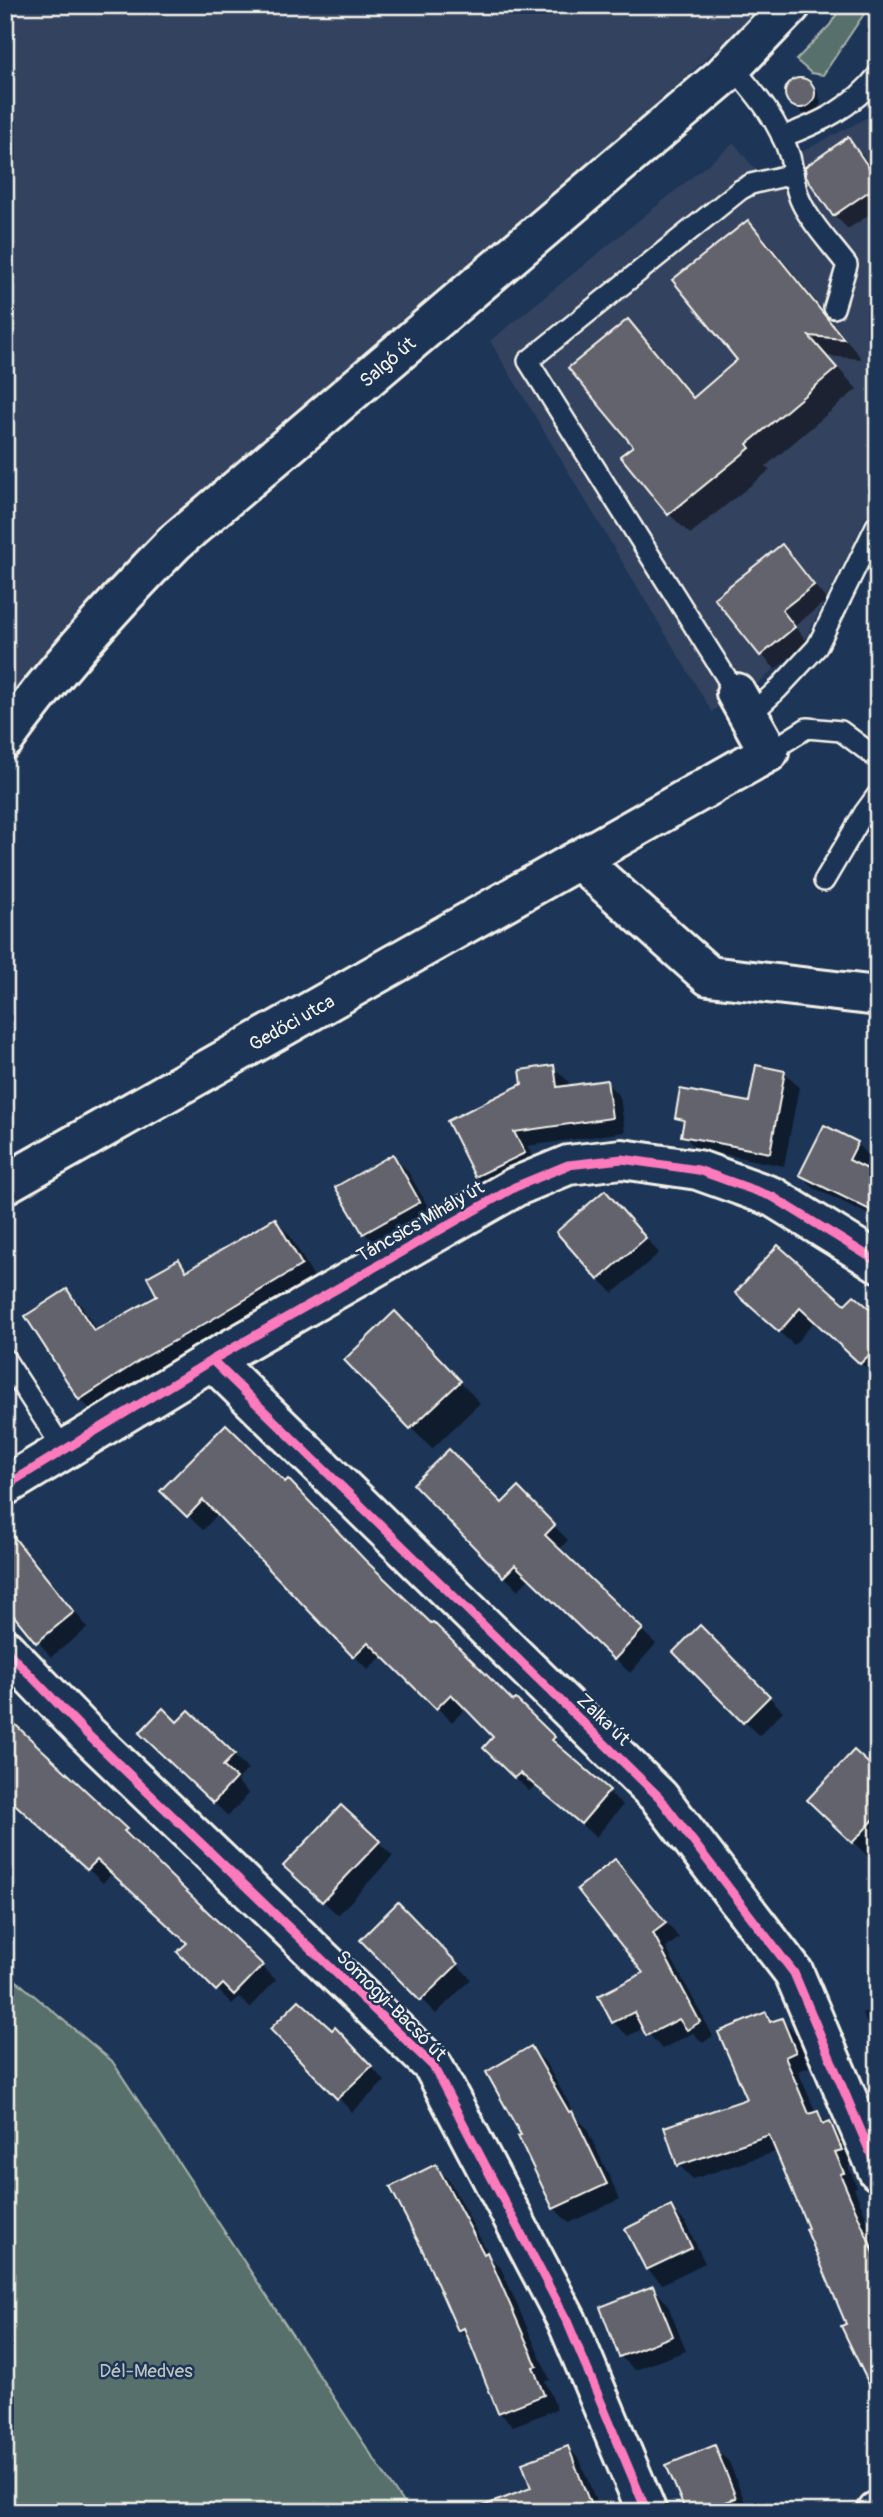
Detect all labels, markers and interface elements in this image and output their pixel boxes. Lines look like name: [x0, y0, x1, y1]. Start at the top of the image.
street label: Salgó út: [355, 332, 421, 393]
street label: Gedőci utca: [245, 989, 339, 1057]
street label: Táncsics Mihály út: [353, 1176, 489, 1268]
street label: Zalka út: [572, 1689, 635, 1751]
street label: Somogyi-Bacsó út: [331, 1945, 452, 2066]
park label: Dél-Medves: [99, 2359, 193, 2383]

